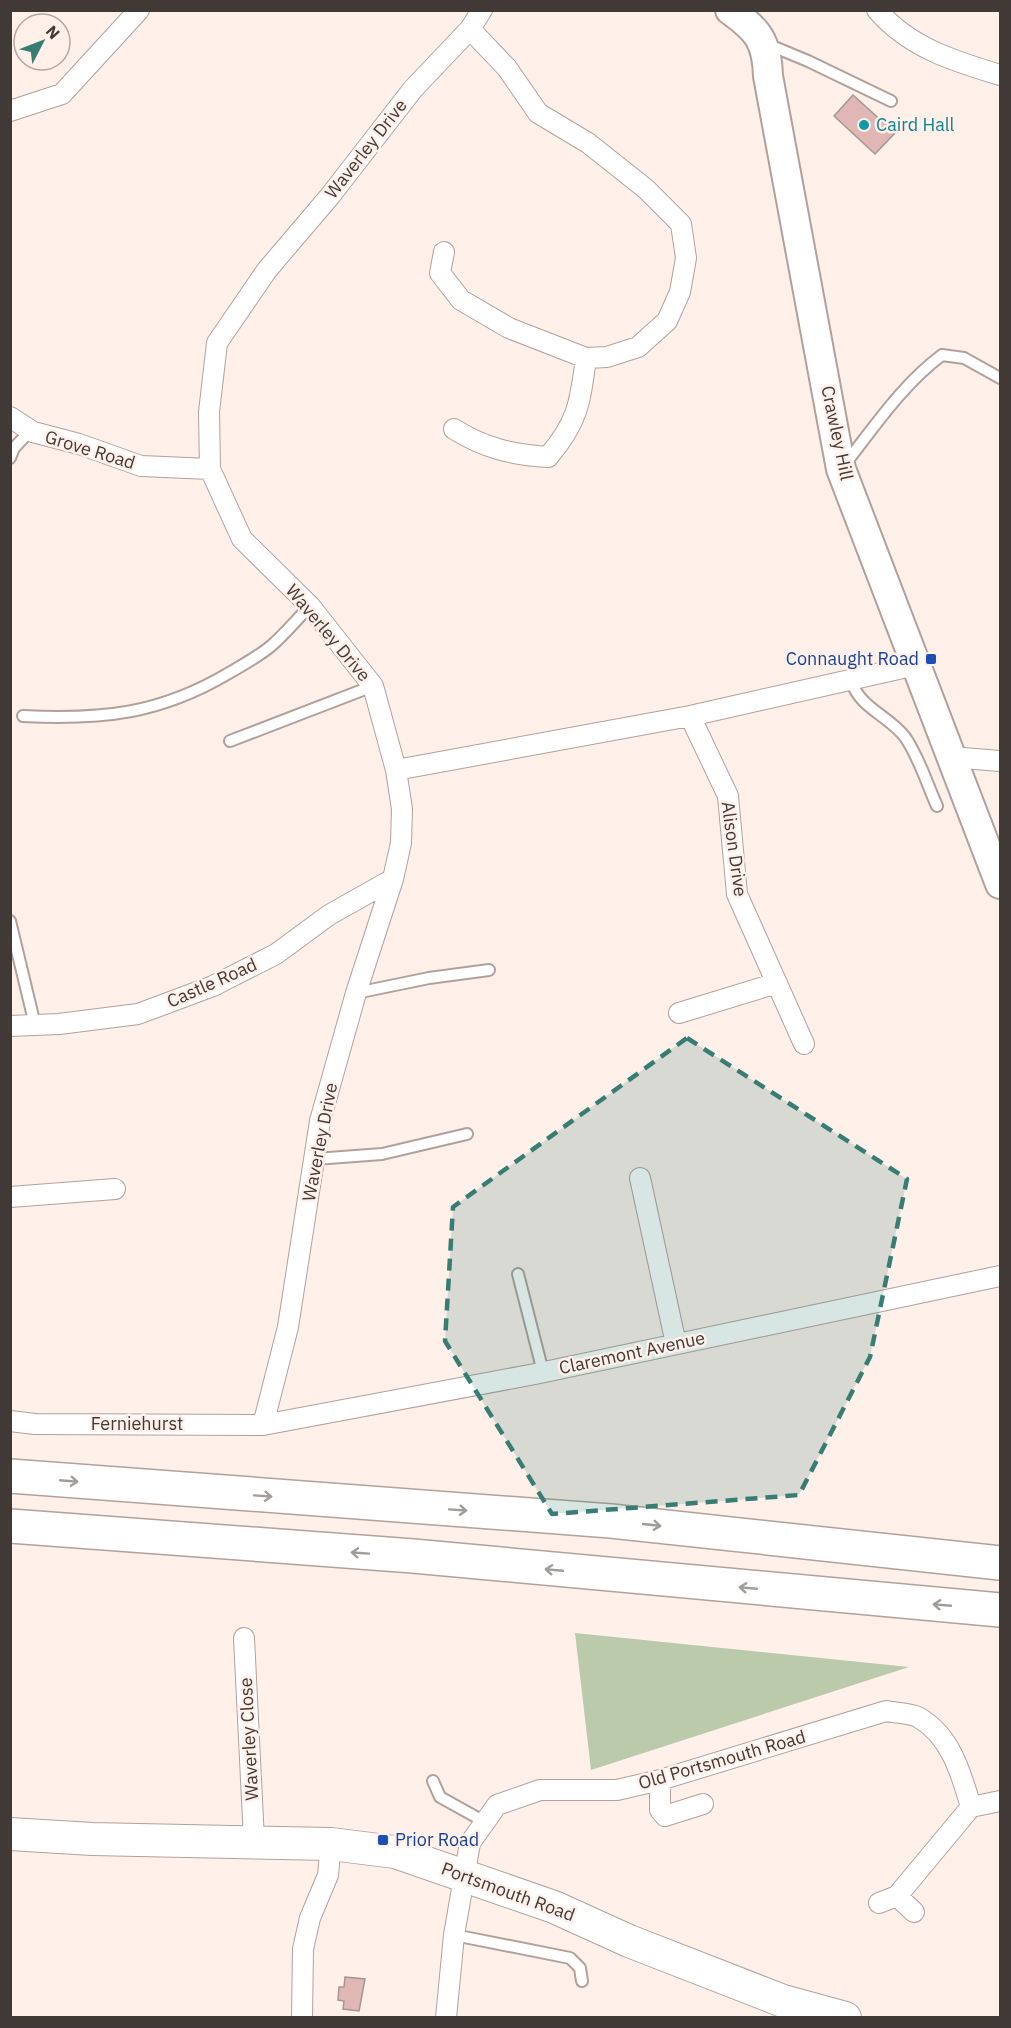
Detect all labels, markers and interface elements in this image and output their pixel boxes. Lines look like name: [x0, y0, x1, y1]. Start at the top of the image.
north arrow: [12, 12, 72, 72]
text: N: [42, 21, 64, 43]
street label: Waverley Drive: [320, 94, 412, 203]
place label: Caird Hall: [876, 113, 955, 136]
marker: Caird Hall: [857, 118, 871, 132]
street label: Crawley Hill: [816, 384, 859, 482]
street label: Grove Road: [42, 425, 138, 474]
street label: Waverley Drive: [281, 579, 376, 686]
place label: Connaught Road: [786, 647, 919, 670]
marker: Connaught Road: [924, 652, 938, 666]
street label: Alison Drive: [716, 800, 753, 898]
street label: Castle Road: [163, 952, 260, 1013]
street label: Waverley Drive: [297, 1081, 342, 1203]
street label: Claremont Avenue: [557, 1326, 707, 1379]
street label: Ferniehurst: [91, 1412, 183, 1435]
one-way arrow: [58, 1476, 78, 1487]
one-way arrow: [253, 1490, 273, 1501]
one-way arrow: [447, 1504, 467, 1515]
one-way arrow: [642, 1520, 662, 1531]
one-way arrow: [350, 1547, 370, 1558]
one-way arrow: [544, 1564, 564, 1575]
one-way arrow: [739, 1582, 758, 1593]
one-way arrow: [933, 1599, 953, 1610]
street label: Waverley Close: [234, 1677, 263, 1801]
street label: Old Portsmouth Road: [636, 1725, 808, 1794]
place label: Prior Road: [395, 1828, 479, 1851]
marker: Prior Road: [376, 1833, 390, 1847]
street label: Portsmouth Road: [438, 1857, 578, 1926]

